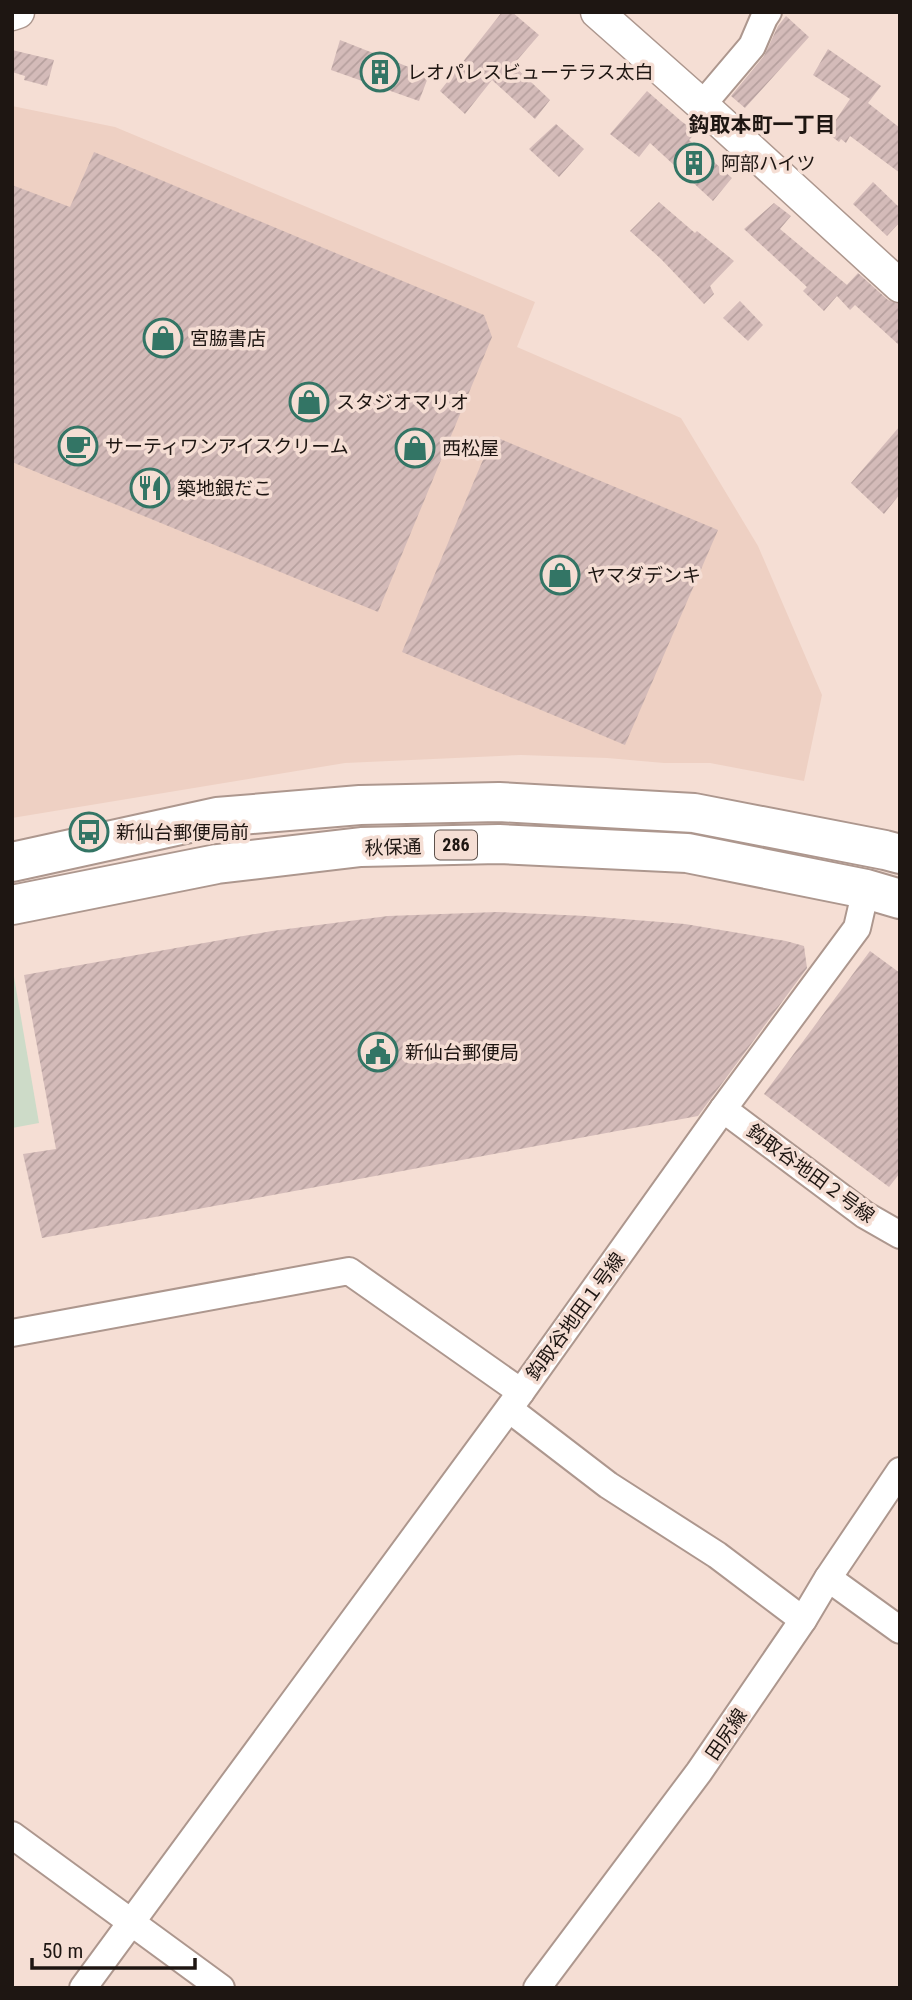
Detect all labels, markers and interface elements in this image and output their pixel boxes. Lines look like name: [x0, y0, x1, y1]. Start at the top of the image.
building icon: レオパレスビューテラス太白: [359, 51, 401, 93]
place label: レオパレスビューテラス太白: [407, 61, 654, 84]
district label: 鈎取本町一丁目: [689, 113, 836, 137]
building icon: 阿部ハイツ: [673, 142, 715, 184]
place label: 阿部ハイツ: [721, 152, 816, 175]
shop icon: 宮脇書店: [142, 317, 184, 359]
place label: 宮脇書店: [190, 327, 266, 350]
shop icon: スタジオマリオ: [288, 381, 330, 423]
place label: スタジオマリオ: [336, 391, 469, 414]
cafe icon: サーティワンアイスクリーム: [57, 425, 99, 467]
shop icon: 西松屋: [394, 427, 436, 469]
place label: サーティワンアイスクリーム: [105, 435, 349, 458]
place label: 西松屋: [442, 437, 499, 460]
restaurant icon: 築地銀だこ: [129, 467, 171, 509]
place label: 築地銀だこ: [177, 477, 272, 500]
shop icon: ヤマダデンキ: [539, 554, 581, 596]
place label: ヤマダデンキ: [587, 564, 701, 587]
bus stop icon: 新仙台郵便局前: [68, 811, 110, 853]
place label: 新仙台郵便局前: [116, 821, 249, 844]
road number: 286: [435, 830, 477, 860]
street label: 秋保通: [364, 835, 422, 860]
public building icon: 新仙台郵便局: [357, 1031, 399, 1073]
place label: 新仙台郵便局: [405, 1041, 519, 1064]
street label: 鈎取谷地田２号線: [742, 1119, 879, 1227]
street label: 鈎取谷地田１号線: [521, 1248, 629, 1385]
street label: 田尻線: [701, 1704, 752, 1764]
scale bar: [32, 1926, 194, 1970]
text: 50 m: [42, 1939, 83, 1963]

